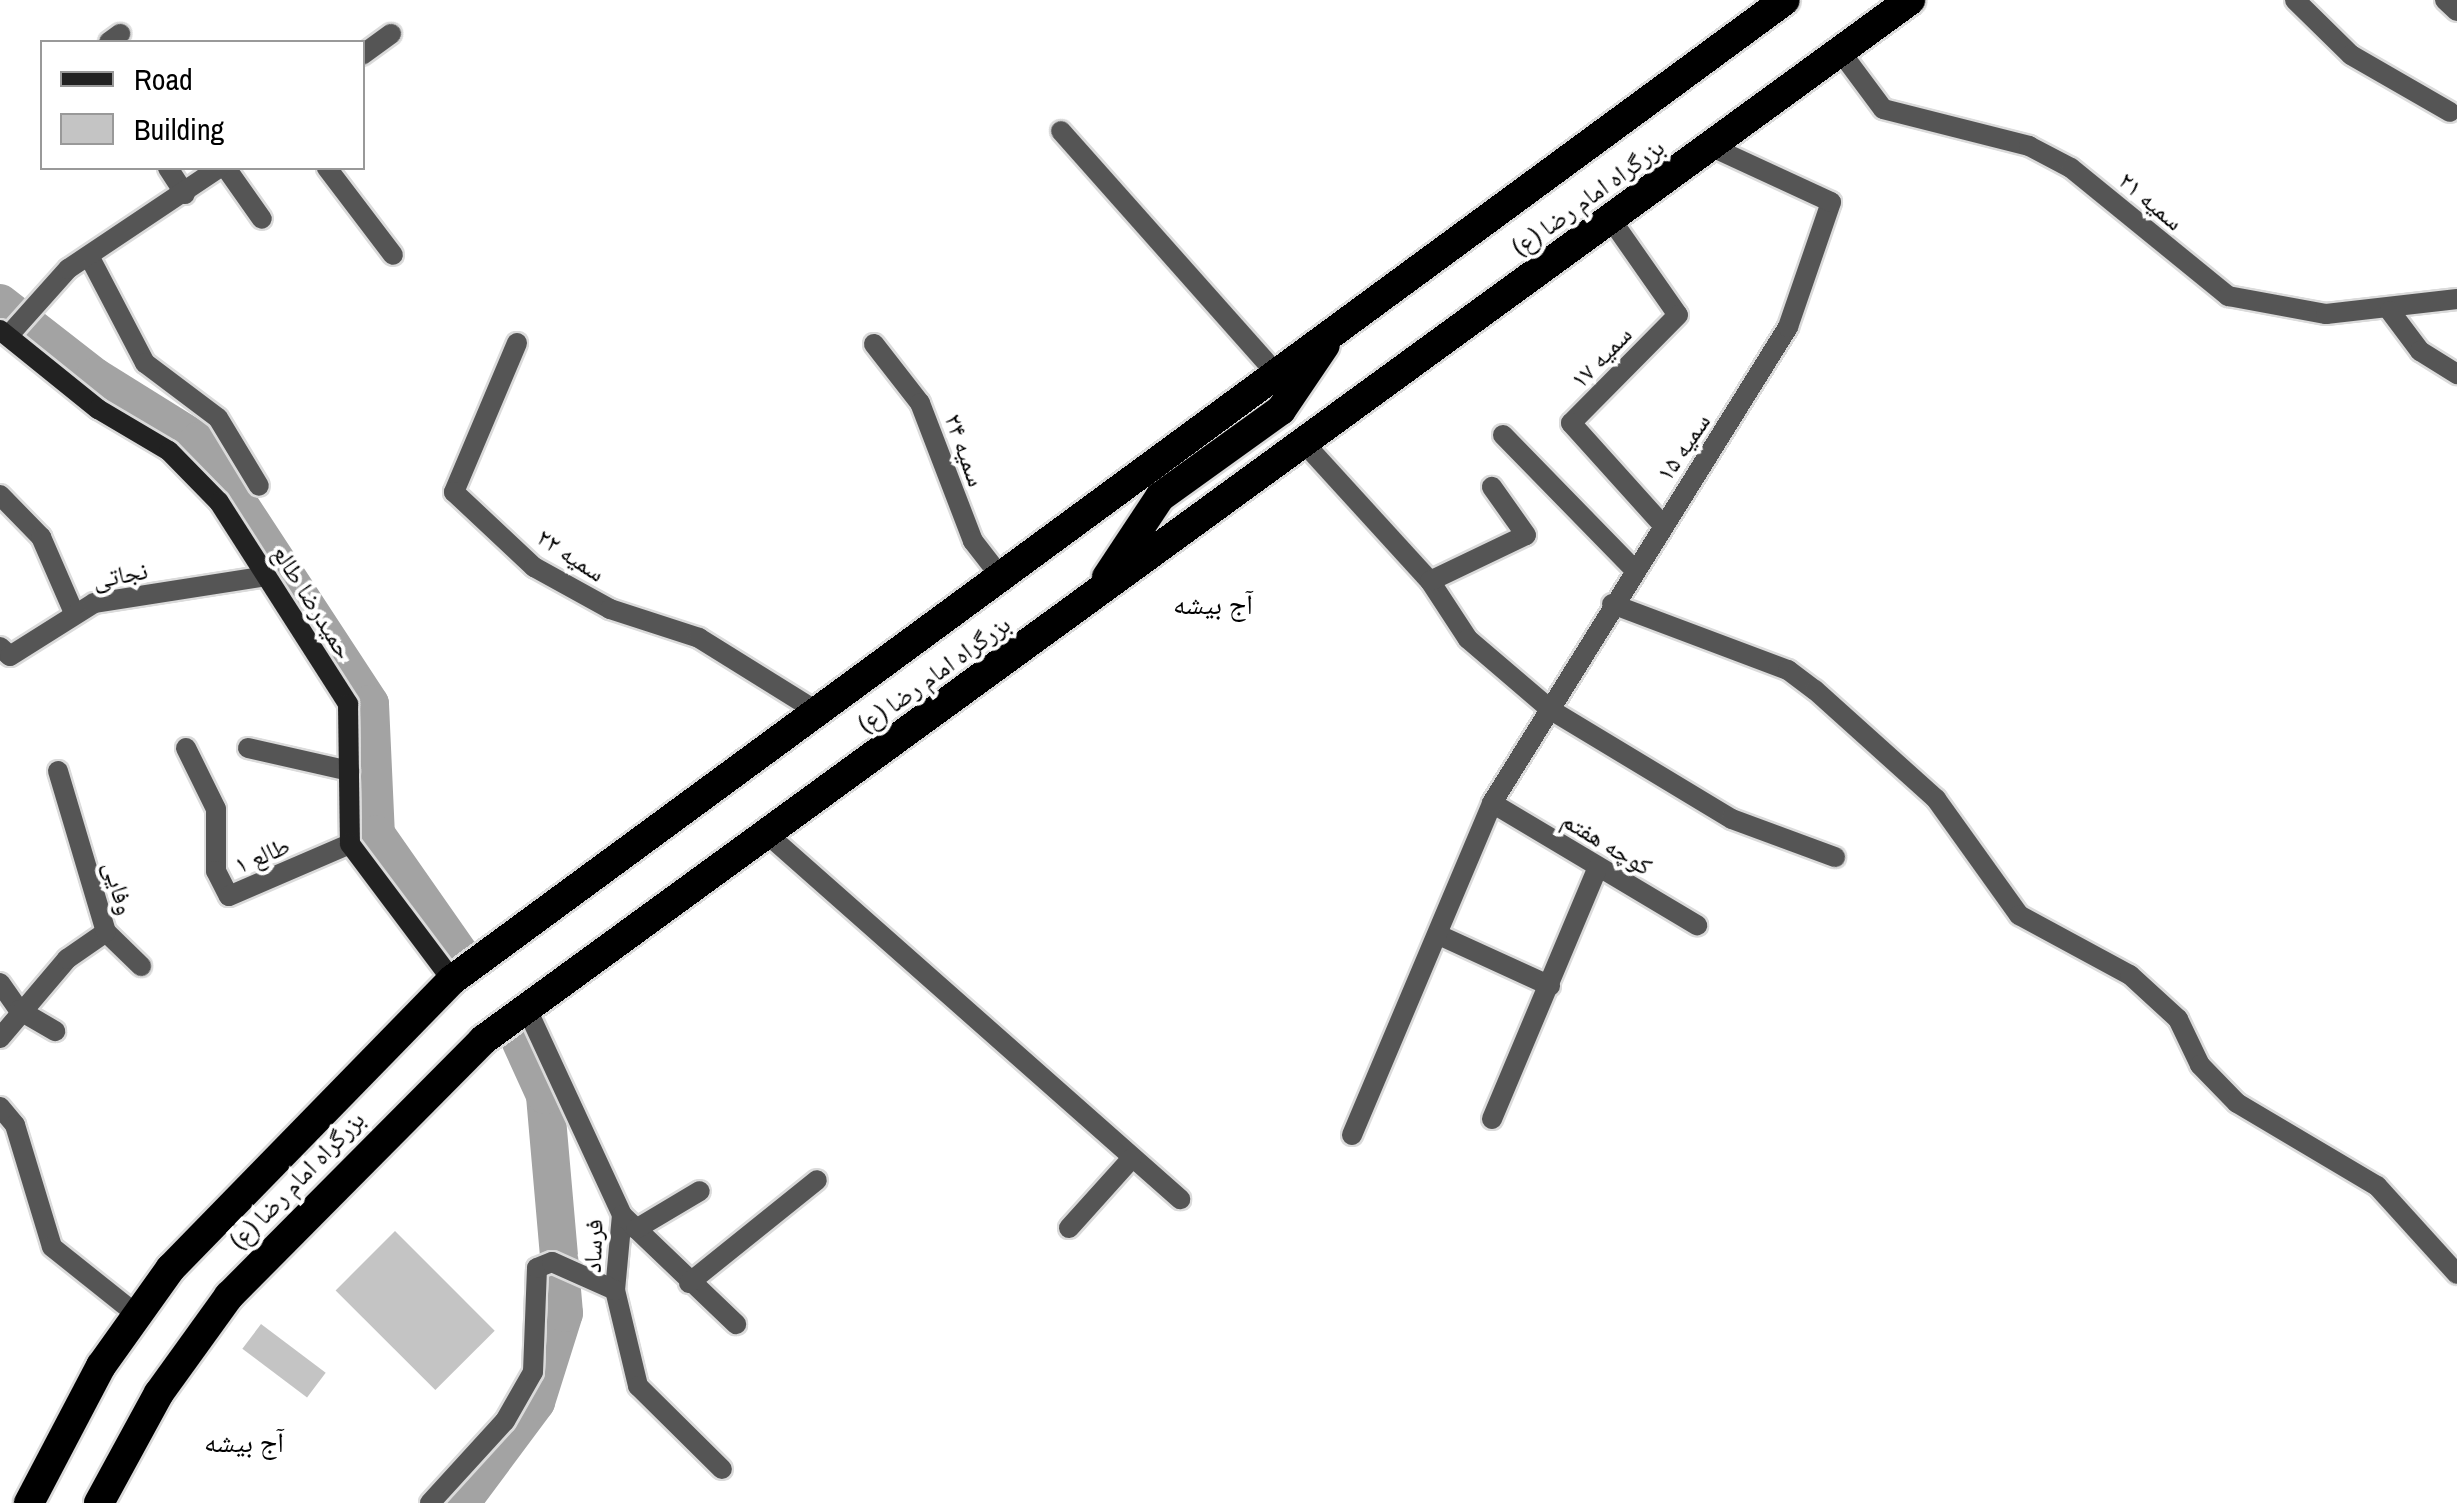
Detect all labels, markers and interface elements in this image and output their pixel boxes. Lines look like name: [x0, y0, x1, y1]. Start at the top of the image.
legend: [40, 40, 365, 170]
text: Road: [134, 59, 193, 99]
text: Building: [134, 109, 224, 149]
street label: بزرگراه امام رضا (ع): [1506, 132, 1670, 262]
street label: سمیه ۲۱: [2113, 165, 2189, 237]
street label: سمیه ۱۷: [1564, 320, 1638, 394]
street label: سمیه ۱۵: [1650, 407, 1716, 487]
street label: سمیه ۲۴: [938, 410, 992, 490]
street label: سمیه ۲۲: [531, 522, 611, 588]
street label: حمیدرضا طالع: [266, 540, 360, 664]
street label: نجاتی: [90, 555, 150, 595]
district label: آج بیشه: [1173, 587, 1253, 621]
street label: بزرگراه امام رضا (ع): [852, 609, 1016, 739]
street label: کوچه هفتم: [1557, 805, 1657, 881]
street label: طالع ۱: [230, 830, 294, 880]
street label: وفایی: [97, 858, 141, 918]
street label: بزرگراه امام رضا (ع): [223, 1105, 371, 1255]
street label: فرساد: [577, 1219, 609, 1273]
district label: آج بیشه: [204, 1425, 284, 1459]

